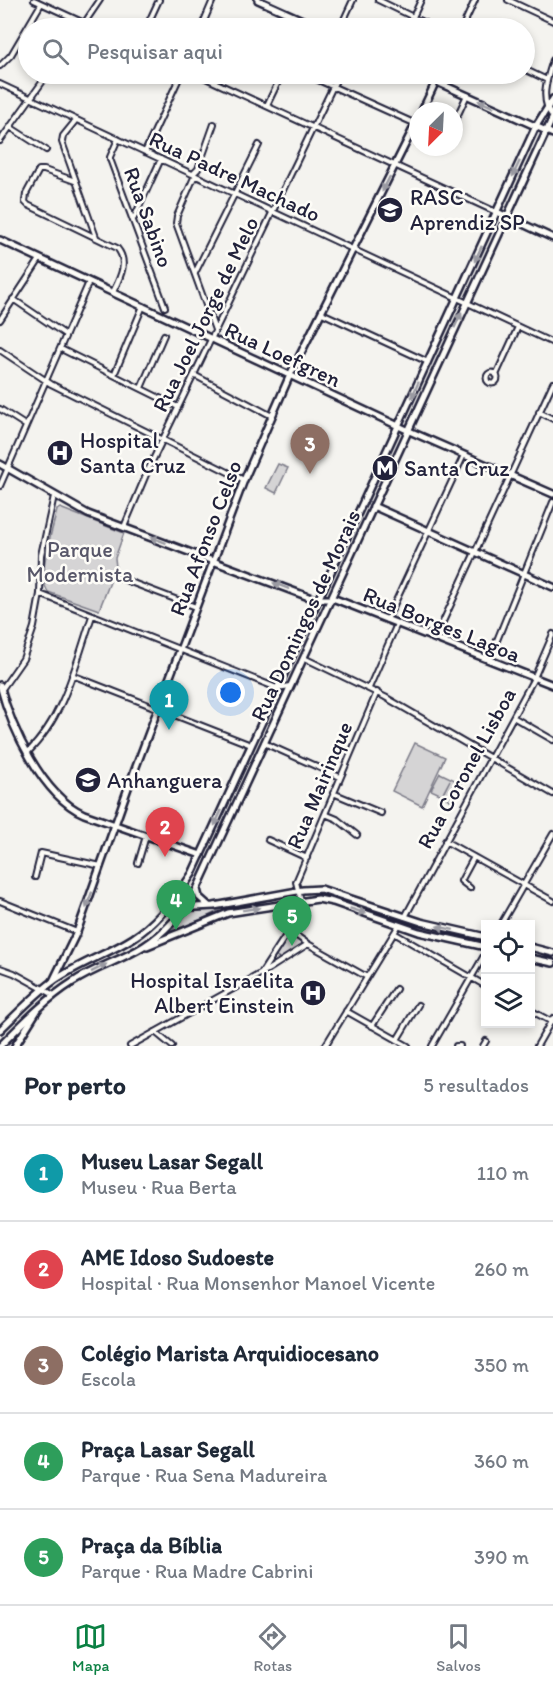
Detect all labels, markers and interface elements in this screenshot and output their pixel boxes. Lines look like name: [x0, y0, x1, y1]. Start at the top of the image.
search box: [18, 18, 535, 84]
icon: search: [39, 35, 72, 68]
text: Pesquisar aqui: [87, 38, 223, 65]
one-way arrow: [477, 99, 495, 109]
north arrow: [409, 102, 463, 156]
street label: Rua Padre Machado: [145, 125, 325, 228]
one-way arrow: [512, 161, 521, 178]
street label: Rua Sabino: [118, 163, 179, 271]
one-way arrow: [381, 175, 391, 192]
place label: RASC Aprendiz SP: [410, 184, 525, 236]
school or university icon: RASC Aprendiz SP: [375, 195, 405, 225]
street label: Rua Joel Jorge de Melo: [146, 212, 264, 416]
one-way arrow: [473, 245, 482, 262]
one-way arrow: [454, 311, 464, 329]
street label: Rua Loefgren: [220, 316, 346, 393]
one-way arrow: [410, 381, 420, 399]
pin: 3: [290, 424, 330, 474]
place label: Hospital Santa Cruz: [80, 427, 186, 479]
hospital icon: Hospital Santa Cruz: [45, 438, 75, 468]
metro station icon: Santa Cruz: [370, 453, 400, 483]
place label: Santa Cruz: [404, 455, 510, 482]
street label: Rua Afonso Celso: [163, 457, 248, 620]
street label: Rua Domingos de Morais: [245, 505, 366, 725]
one-way arrow: [149, 535, 167, 544]
park label: Parque Modernista: [27, 536, 134, 588]
one-way arrow: [272, 581, 290, 591]
street label: Rua Borges Lagoa: [359, 581, 525, 669]
your location: [216, 678, 245, 707]
pin: 1: [150, 680, 188, 730]
street label: Rua Coronel Lisboa: [411, 683, 522, 853]
street label: Rua Mairinque: [280, 717, 358, 853]
school or university icon: Anhanguera: [73, 765, 103, 795]
place label: Anhanguera: [107, 767, 223, 794]
pin: 2: [146, 808, 184, 857]
one-way arrow: [213, 809, 222, 826]
pin: 4: [156, 880, 195, 930]
one-way arrow: [83, 891, 93, 909]
pin: 5: [272, 896, 312, 946]
one-way arrow: [242, 904, 261, 913]
one-way arrow: [349, 906, 367, 916]
map controls: [481, 920, 535, 1028]
button: locate: [481, 920, 535, 974]
one-way arrow: [435, 923, 454, 932]
one-way arrow: [91, 963, 108, 973]
place label: Hospital Israelita Albert Einstein: [130, 967, 295, 1019]
button: layers: [481, 974, 535, 1028]
hospital icon: Hospital Israelita Albert Einstein: [298, 978, 328, 1008]
text: Por perto: [24, 1069, 126, 1101]
text: 5 resultados: [423, 1073, 529, 1097]
text: Museu Lasar Segall: [81, 1148, 263, 1175]
text: 1: [39, 1161, 48, 1185]
text: 110 m: [477, 1161, 529, 1185]
text: Museu · Rua Berta: [81, 1175, 237, 1199]
text: AME Idoso Sudoeste: [81, 1244, 274, 1271]
text: 2: [38, 1257, 49, 1281]
text: 260 m: [474, 1257, 529, 1281]
text: Hospital · Rua Monsenhor Manoel Vicente: [81, 1271, 435, 1295]
text: Colégio Marista Arquidiocesano: [81, 1340, 379, 1367]
text: 3: [38, 1353, 49, 1377]
text: 350 m: [474, 1353, 529, 1377]
text: Escola: [81, 1367, 136, 1391]
text: Praça Lasar Segall: [81, 1436, 255, 1463]
text: 4: [37, 1449, 50, 1473]
text: 360 m: [474, 1449, 529, 1473]
text: Parque · Rua Sena Madureira: [81, 1463, 327, 1487]
text: Praça da Bíblia: [81, 1532, 222, 1559]
text: 5: [38, 1545, 49, 1569]
text: 390 m: [474, 1545, 529, 1569]
text: Parque · Rua Madre Cabrini: [81, 1559, 313, 1583]
tab: Mapa: [72, 1620, 109, 1675]
tab: Rotas: [253, 1620, 292, 1675]
tab: Salvos: [436, 1620, 481, 1675]

